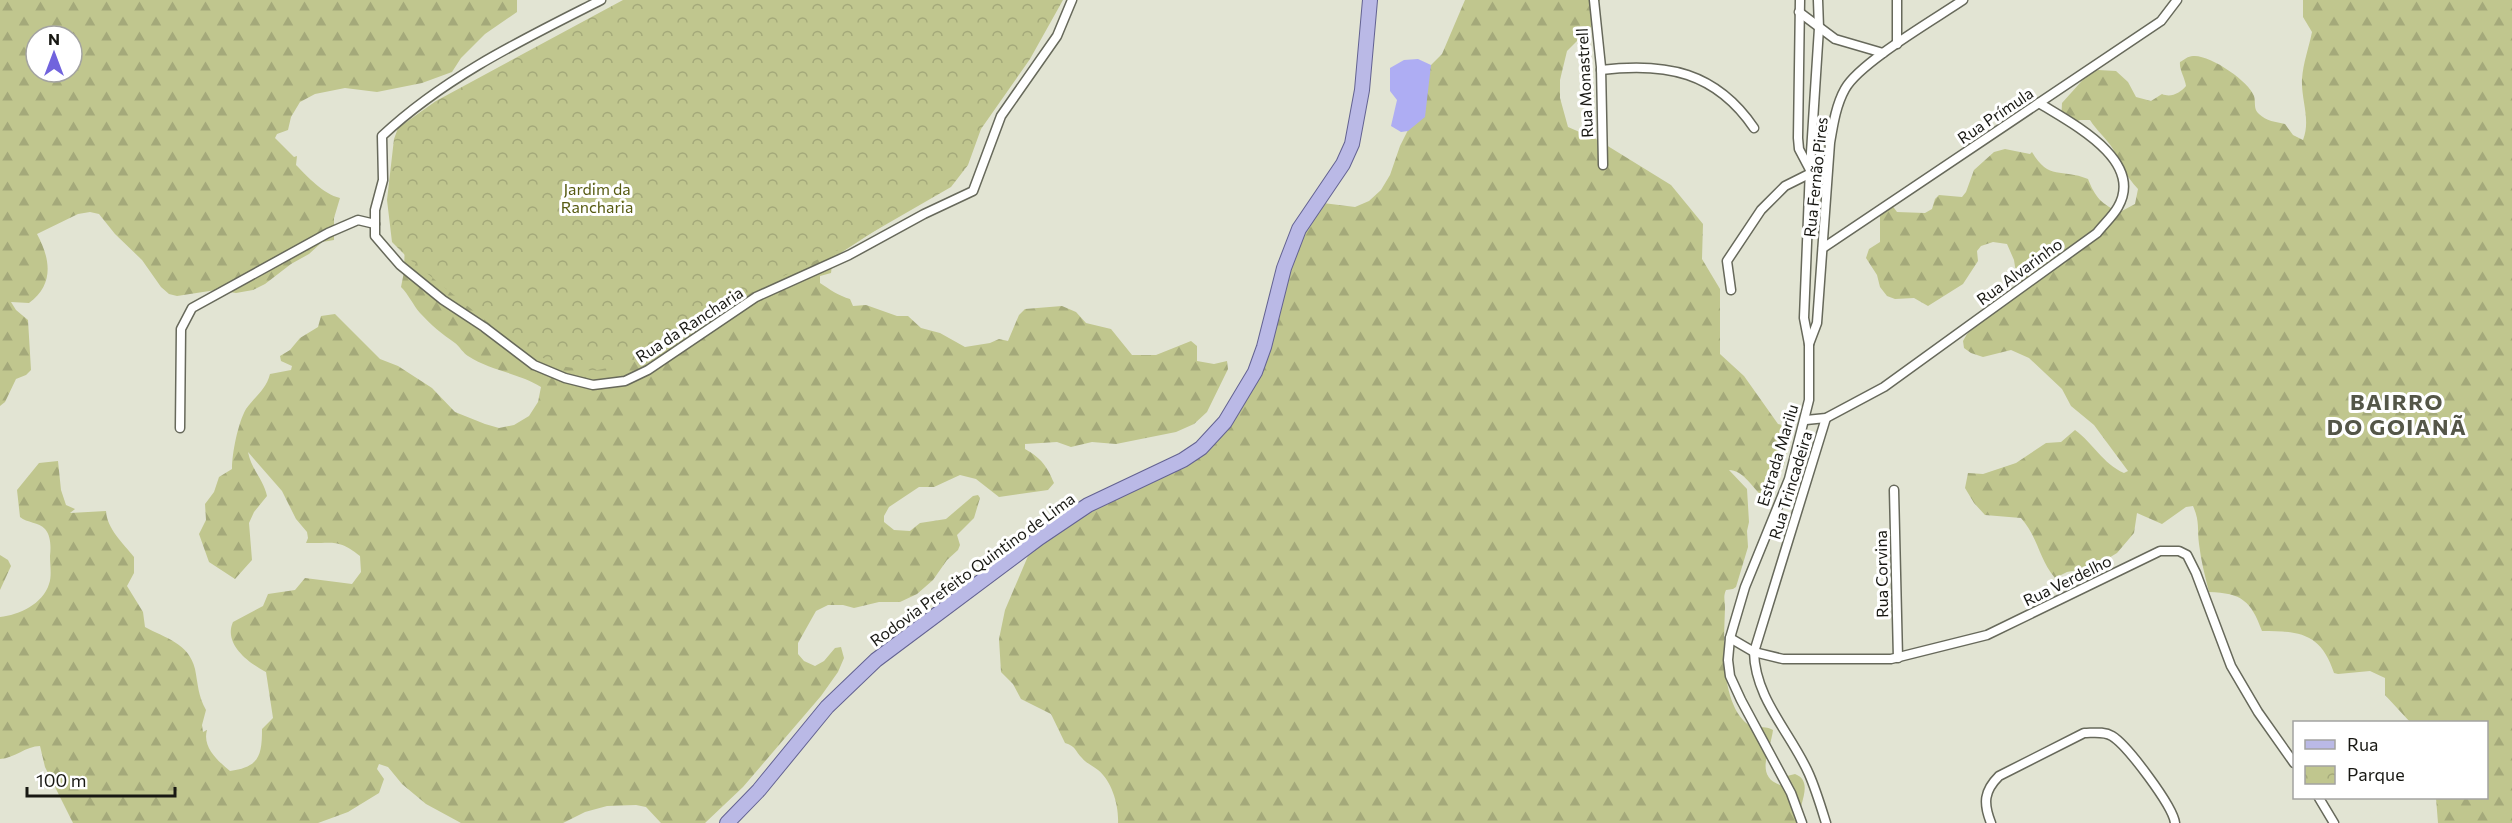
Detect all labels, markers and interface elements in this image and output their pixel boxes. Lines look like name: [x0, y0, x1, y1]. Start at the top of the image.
north arrow: [24, 24, 84, 84]
street label: Rua Monastrell: [1572, 28, 1596, 138]
text: N: [48, 29, 60, 48]
street label: Rua Prímula: [1954, 83, 2036, 147]
street label: Rua Fernão Pires: [1799, 116, 1831, 238]
park label: Jardim da Rancharia: [561, 179, 633, 216]
street label: Rua Alvarinho: [1973, 234, 2065, 308]
street label: Rua da Rancharia: [632, 282, 746, 366]
district label: BAIRRO DO GOIANÃ: [2327, 388, 2467, 440]
street label: Estrada Marilu: [1752, 402, 1802, 508]
street label: Rua Trincadeira: [1765, 429, 1815, 541]
street label: Rodovia Prefeito Quintino de Lima: [866, 488, 1078, 650]
street label: Rua Corvina: [1871, 530, 1891, 618]
street label: Rua Verdelho: [2020, 550, 2114, 610]
legend: [2293, 721, 2488, 799]
text: Rua: [2347, 733, 2378, 755]
scale bar: [27, 760, 176, 798]
text: Parque: [2347, 763, 2405, 785]
text: 100 m: [36, 769, 86, 791]

